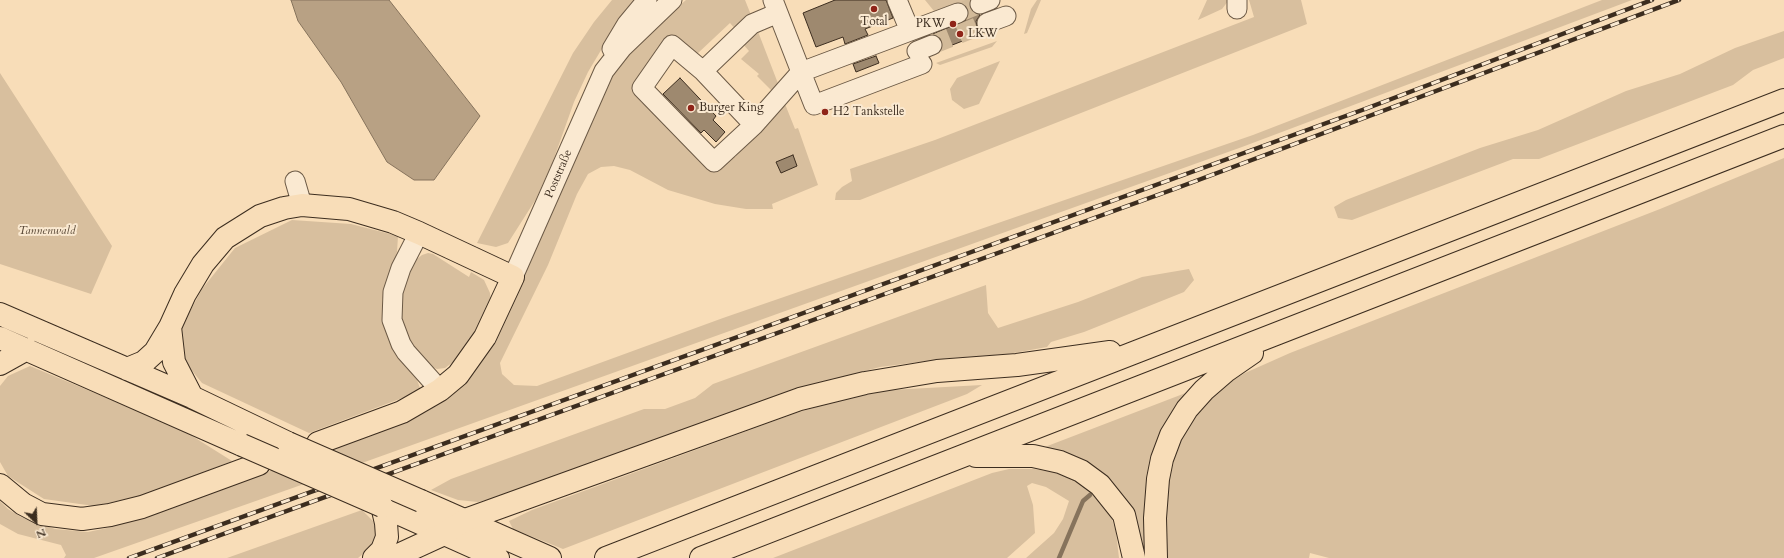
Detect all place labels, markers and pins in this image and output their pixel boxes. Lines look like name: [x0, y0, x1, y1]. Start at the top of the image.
marker: Total: [869, 4, 879, 14]
place label: Total: [860, 15, 888, 29]
place label: PKW: [916, 17, 945, 31]
marker: PKW: [948, 19, 958, 29]
place label: LKW: [968, 27, 997, 41]
marker: LKW: [955, 29, 965, 39]
place label: Burger King: [699, 101, 764, 115]
marker: Burger King: [686, 103, 696, 113]
place label: H2 Tankstelle: [833, 105, 904, 119]
marker: H2 Tankstelle: [820, 107, 830, 117]

